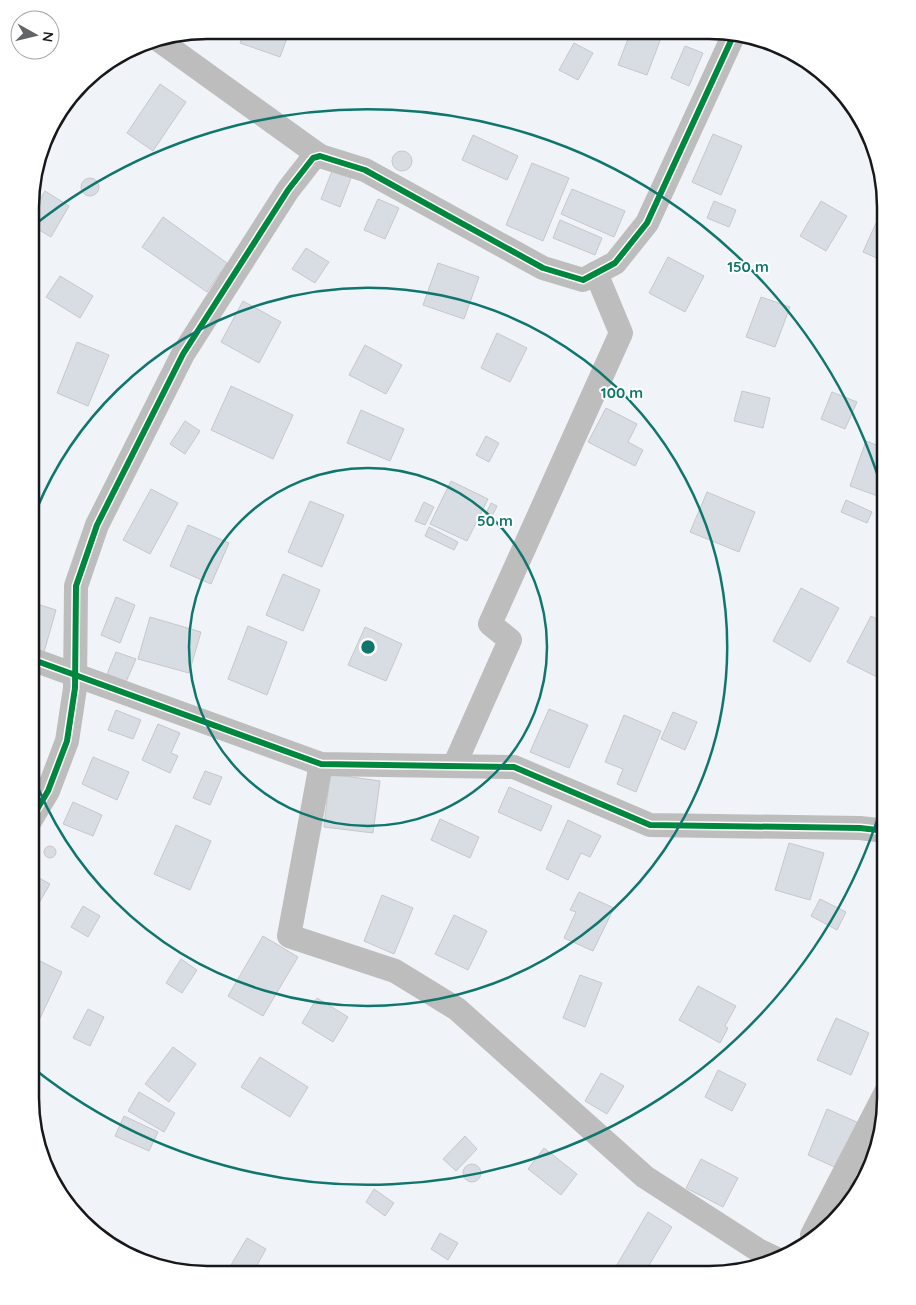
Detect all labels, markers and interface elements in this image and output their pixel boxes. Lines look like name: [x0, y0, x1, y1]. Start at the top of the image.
north arrow: [10, 10, 60, 60]
text: N: [38, 30, 58, 43]
text: 150 m: [727, 257, 769, 276]
text: 100 m: [601, 383, 643, 402]
text: 50 m: [477, 511, 513, 530]
centre of rings: [359, 638, 377, 656]

